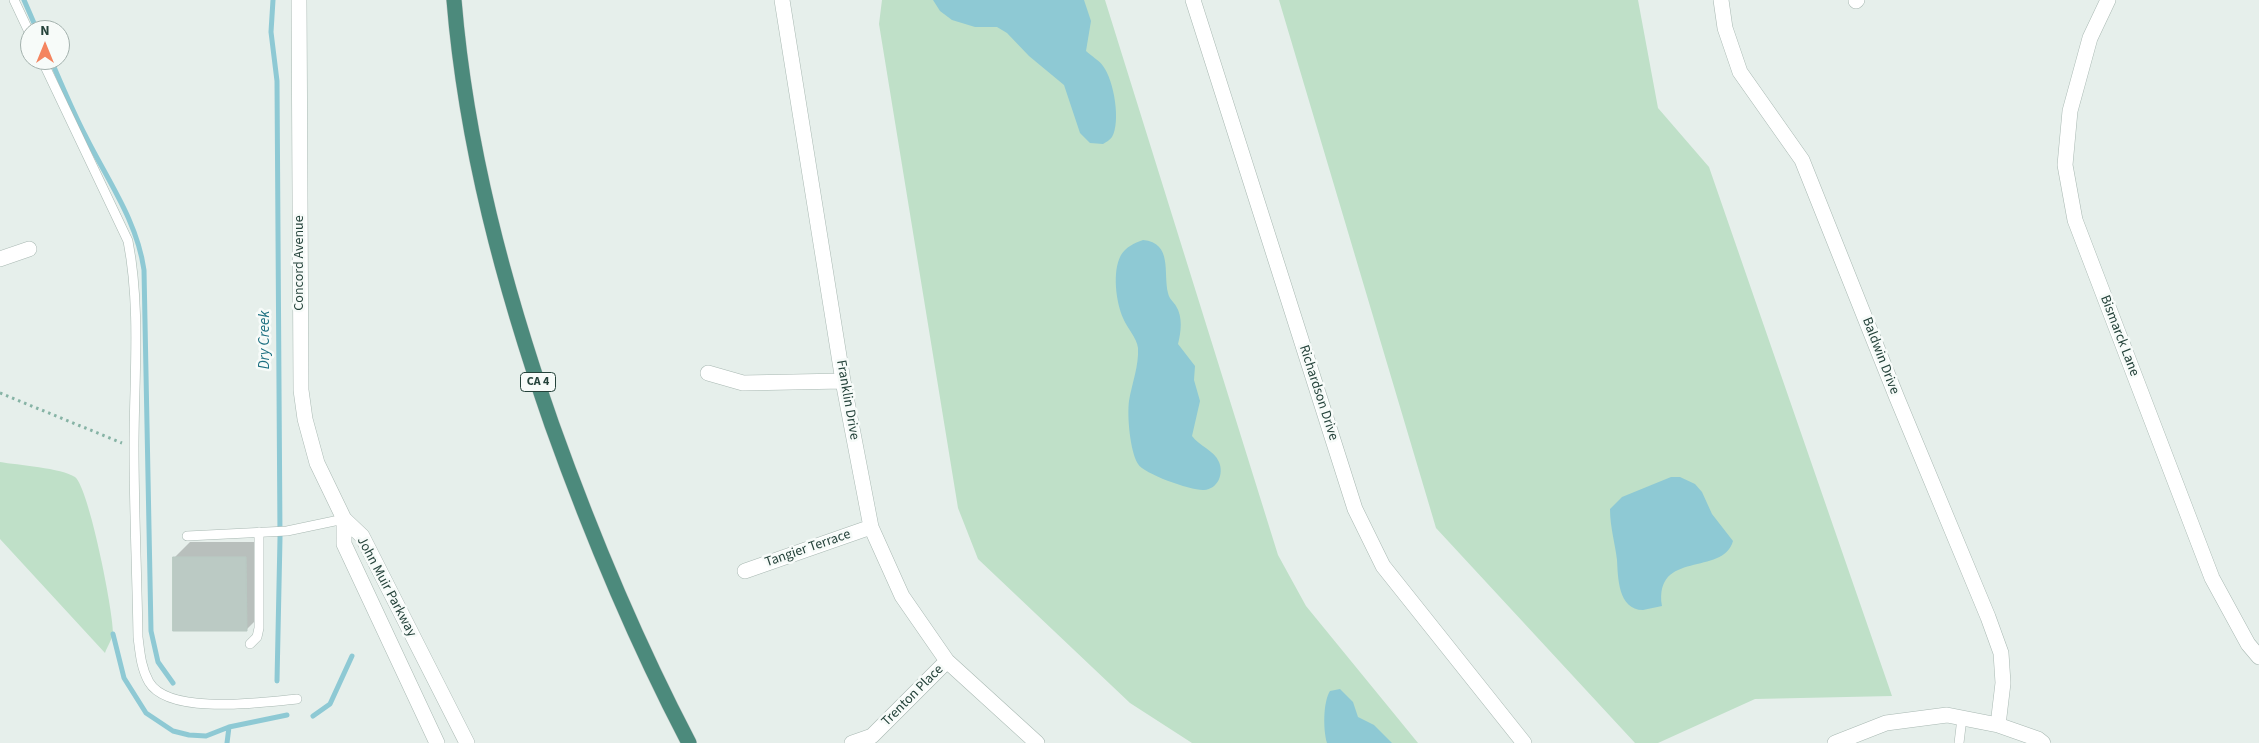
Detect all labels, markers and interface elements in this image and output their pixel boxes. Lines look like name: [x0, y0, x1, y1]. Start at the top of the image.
north arrow: [20, 20, 70, 70]
text: N: [40, 21, 50, 41]
street label: Concord Avenue: [292, 215, 308, 311]
street label: Bismarck Lane: [2096, 293, 2142, 379]
water label: Dry Creek: [257, 311, 275, 369]
street label: Baldwin Drive: [1858, 315, 1902, 397]
street label: Richardson Drive: [1295, 343, 1341, 443]
street label: Franklin Drive: [832, 359, 862, 441]
road number: CA 4: [520, 372, 556, 392]
street label: Tangier Terrace: [763, 527, 853, 571]
street label: John Muir Parkway: [353, 534, 419, 640]
street label: Trenton Place: [879, 662, 947, 730]

